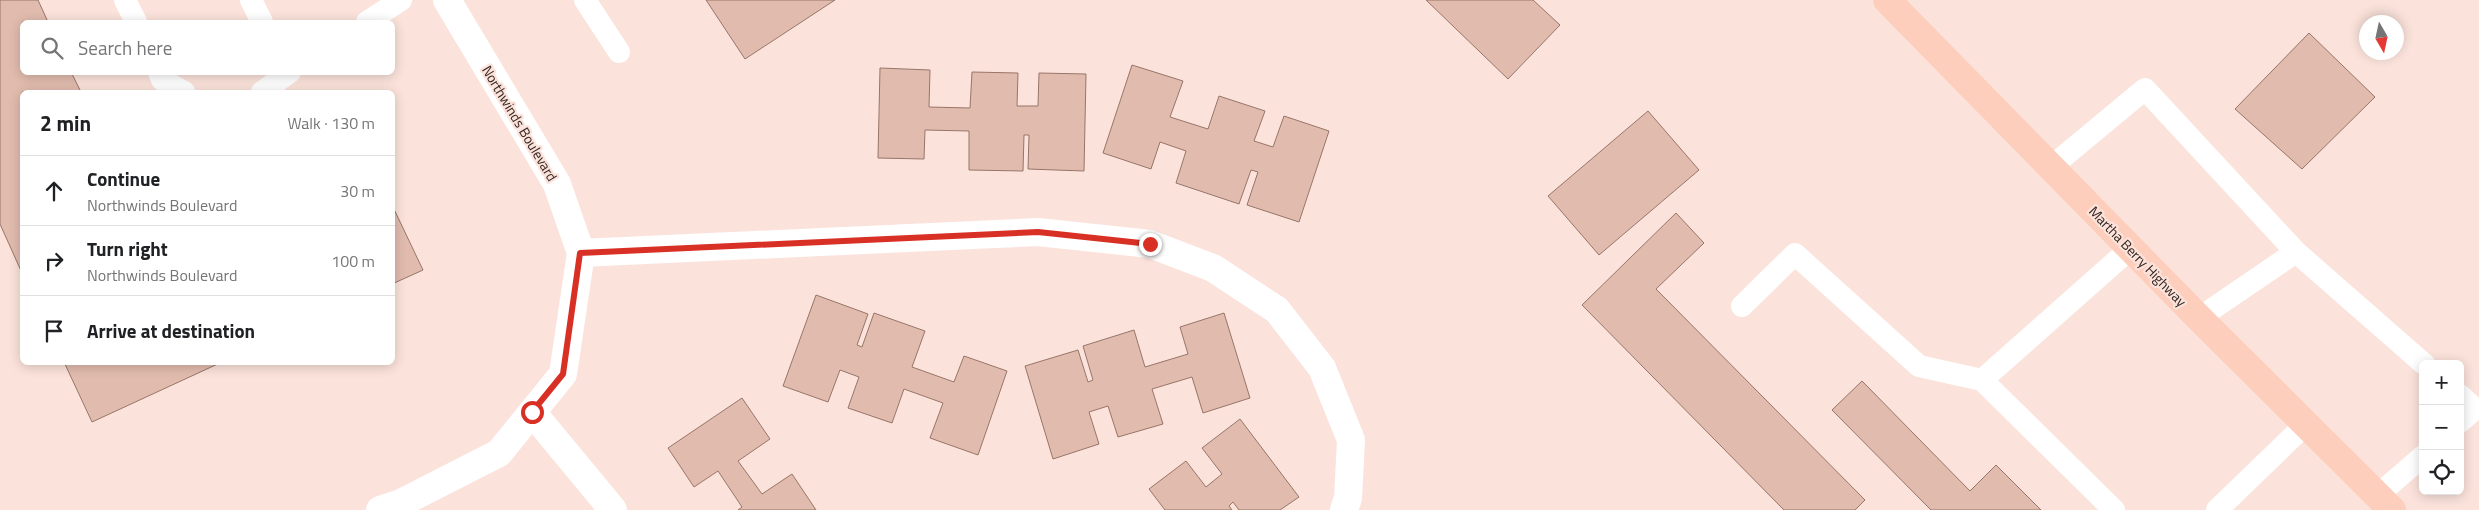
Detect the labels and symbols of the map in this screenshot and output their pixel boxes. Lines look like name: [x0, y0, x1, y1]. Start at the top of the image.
north arrow: [2359, 15, 2404, 60]
street label: Northwinds Boulevard: [477, 61, 563, 185]
street label: Martha Berry Highway: [2084, 201, 2192, 311]
route end: [1139, 233, 1162, 256]
route start: [521, 401, 544, 424]

